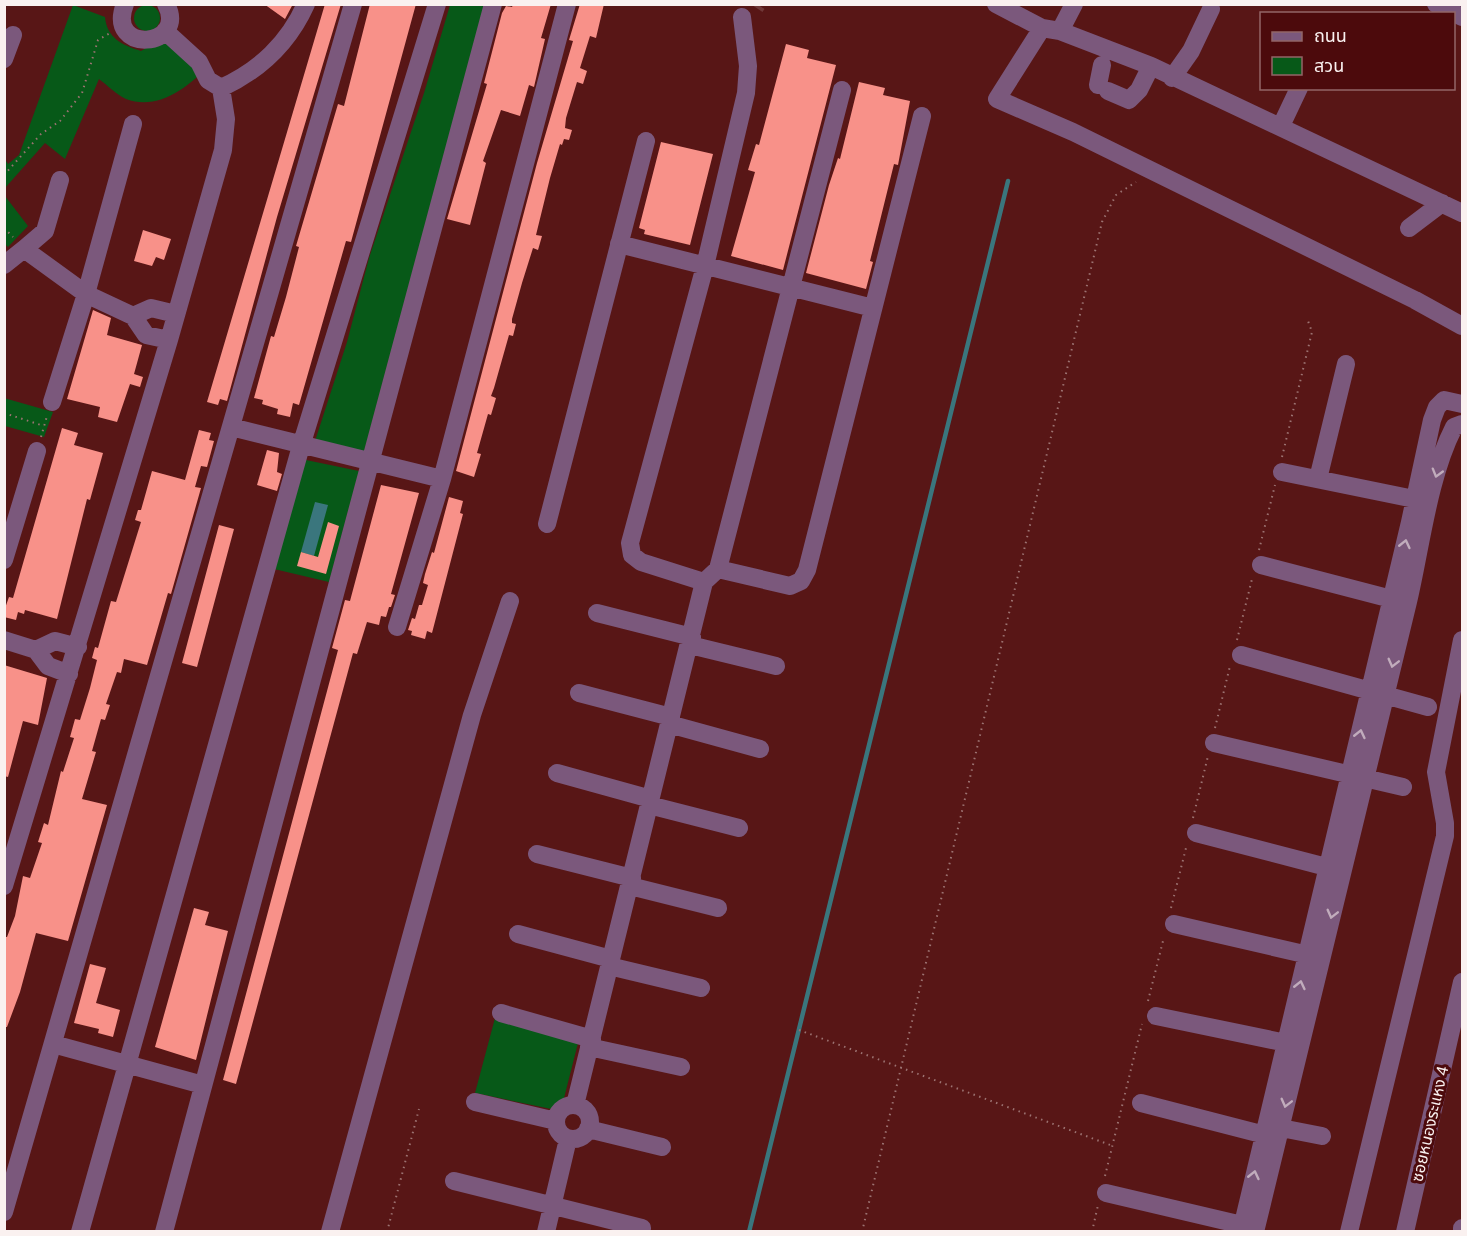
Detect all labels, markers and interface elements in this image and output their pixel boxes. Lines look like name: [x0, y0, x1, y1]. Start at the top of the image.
legend: [1260, 12, 1455, 90]
text: ถนน: [1314, 25, 1347, 46]
text: สวน: [1314, 55, 1344, 76]
one-way arrow: [1432, 467, 1444, 478]
one-way arrow: [1398, 540, 1411, 550]
one-way arrow: [1388, 658, 1401, 668]
one-way arrow: [1352, 729, 1365, 739]
one-way arrow: [1327, 909, 1340, 919]
one-way arrow: [1292, 980, 1305, 990]
street label: ซอยหนองระแหง 4: [1407, 1064, 1453, 1184]
one-way arrow: [1281, 1098, 1294, 1108]
one-way arrow: [1247, 1170, 1260, 1180]

